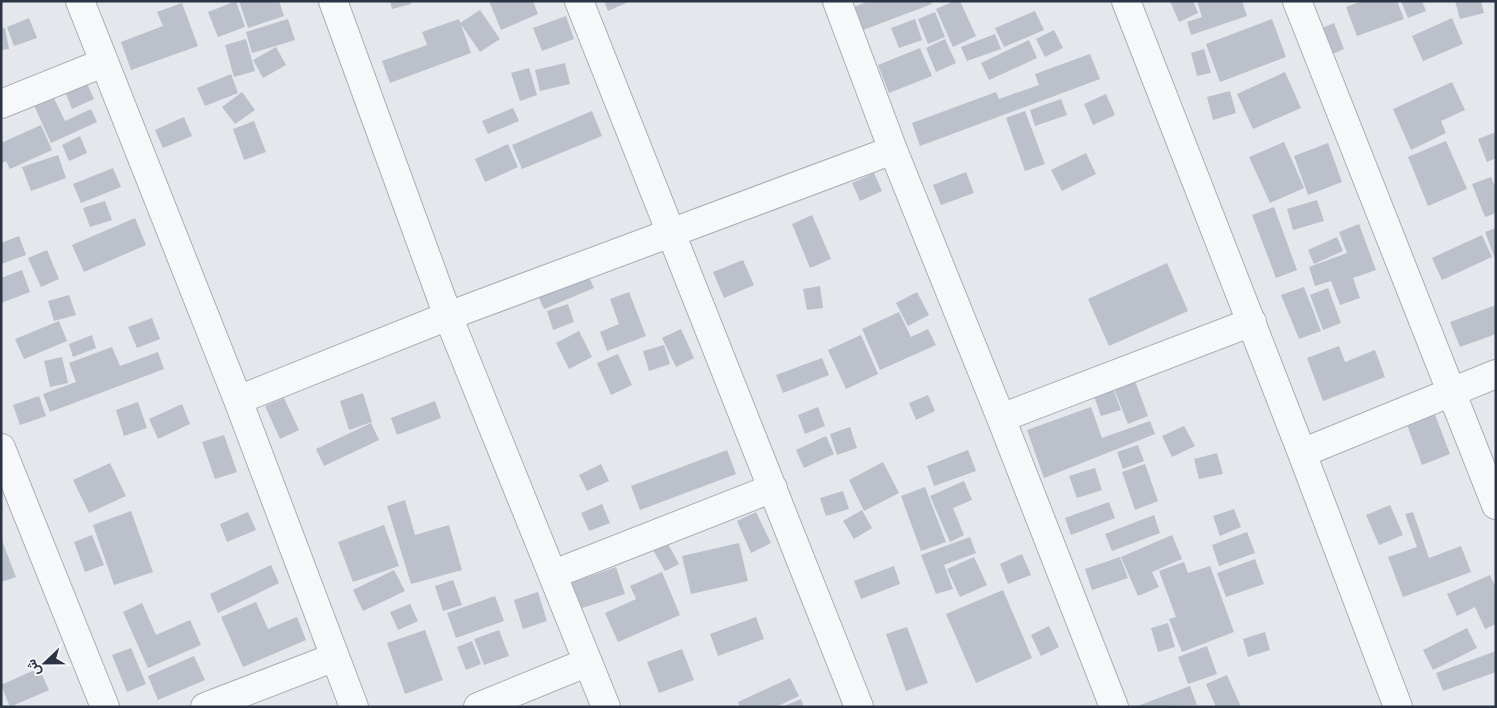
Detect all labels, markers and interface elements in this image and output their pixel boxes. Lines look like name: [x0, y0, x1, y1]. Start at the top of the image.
north arrow: [20, 638, 70, 688]
text: ش: [22, 657, 44, 679]

